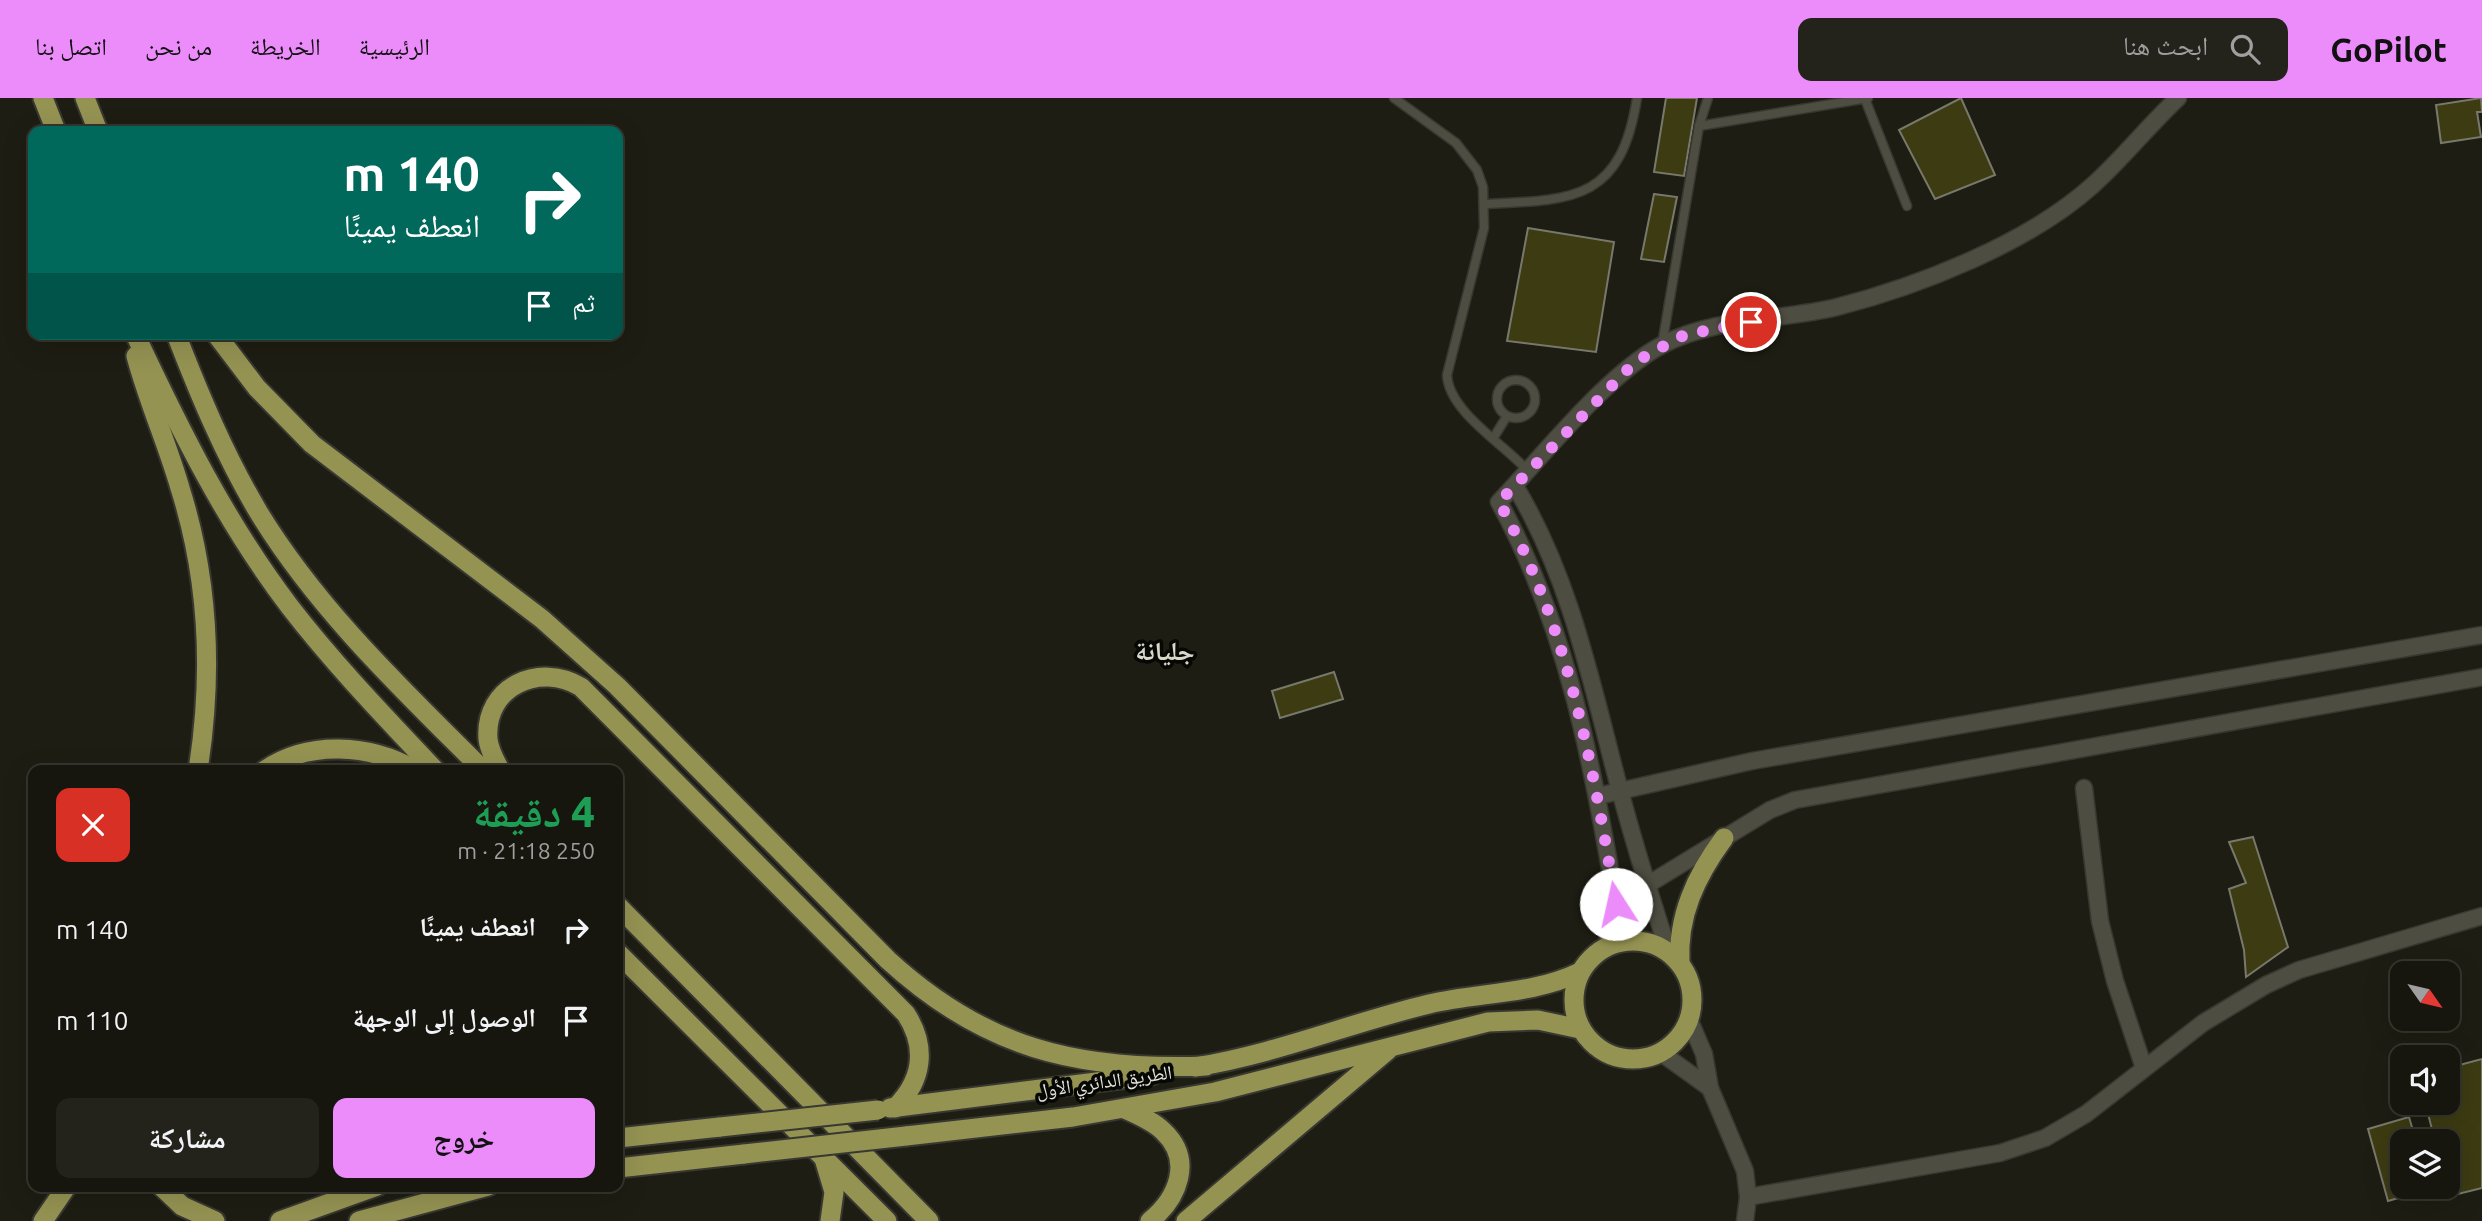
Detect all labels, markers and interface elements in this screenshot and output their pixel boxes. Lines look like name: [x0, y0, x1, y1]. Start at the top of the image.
search box: [1798, 18, 2288, 81]
icon: search: [2226, 30, 2264, 68]
text: ابحث هنا: [2123, 31, 2208, 60]
text: GoPilot: [2330, 31, 2447, 68]
text: اتصل بنا: [35, 33, 107, 60]
text: من نحن: [145, 33, 212, 60]
text: الخريطة: [250, 33, 321, 60]
text: الرئيسية: [359, 33, 430, 60]
text: 140 m: [343, 145, 480, 200]
icon: right: [504, 154, 595, 245]
text: انعطف يمينًا: [344, 207, 480, 243]
icon: arrive: [520, 287, 558, 325]
text: ثم: [572, 288, 595, 317]
pin: [1721, 292, 1781, 352]
icon: arrive: [1732, 303, 1770, 341]
district label: جليانة: [1135, 636, 1195, 666]
button: close: [56, 788, 130, 862]
text: 4 دقيقة: [473, 788, 595, 835]
text: 250 m · 21:18: [457, 838, 595, 863]
position arrow: [1579, 867, 1653, 941]
icon: right: [557, 911, 595, 949]
text: انعطف يمينًا: [420, 912, 536, 941]
text: 140 m: [56, 915, 128, 944]
north arrow: [2390, 961, 2460, 1031]
map controls: [2390, 961, 2460, 1199]
icon: arrive: [557, 1002, 595, 1040]
text: الوصول إلى الوجهة: [353, 1003, 536, 1032]
text: 110 m: [56, 1006, 128, 1035]
button: sound: [2390, 1045, 2460, 1115]
street label: الطريق الدائري الأول: [1035, 1061, 1174, 1106]
button: مشاركة: [56, 1098, 319, 1178]
button: خروج: [333, 1098, 595, 1178]
button: layers: [2390, 1129, 2460, 1199]

